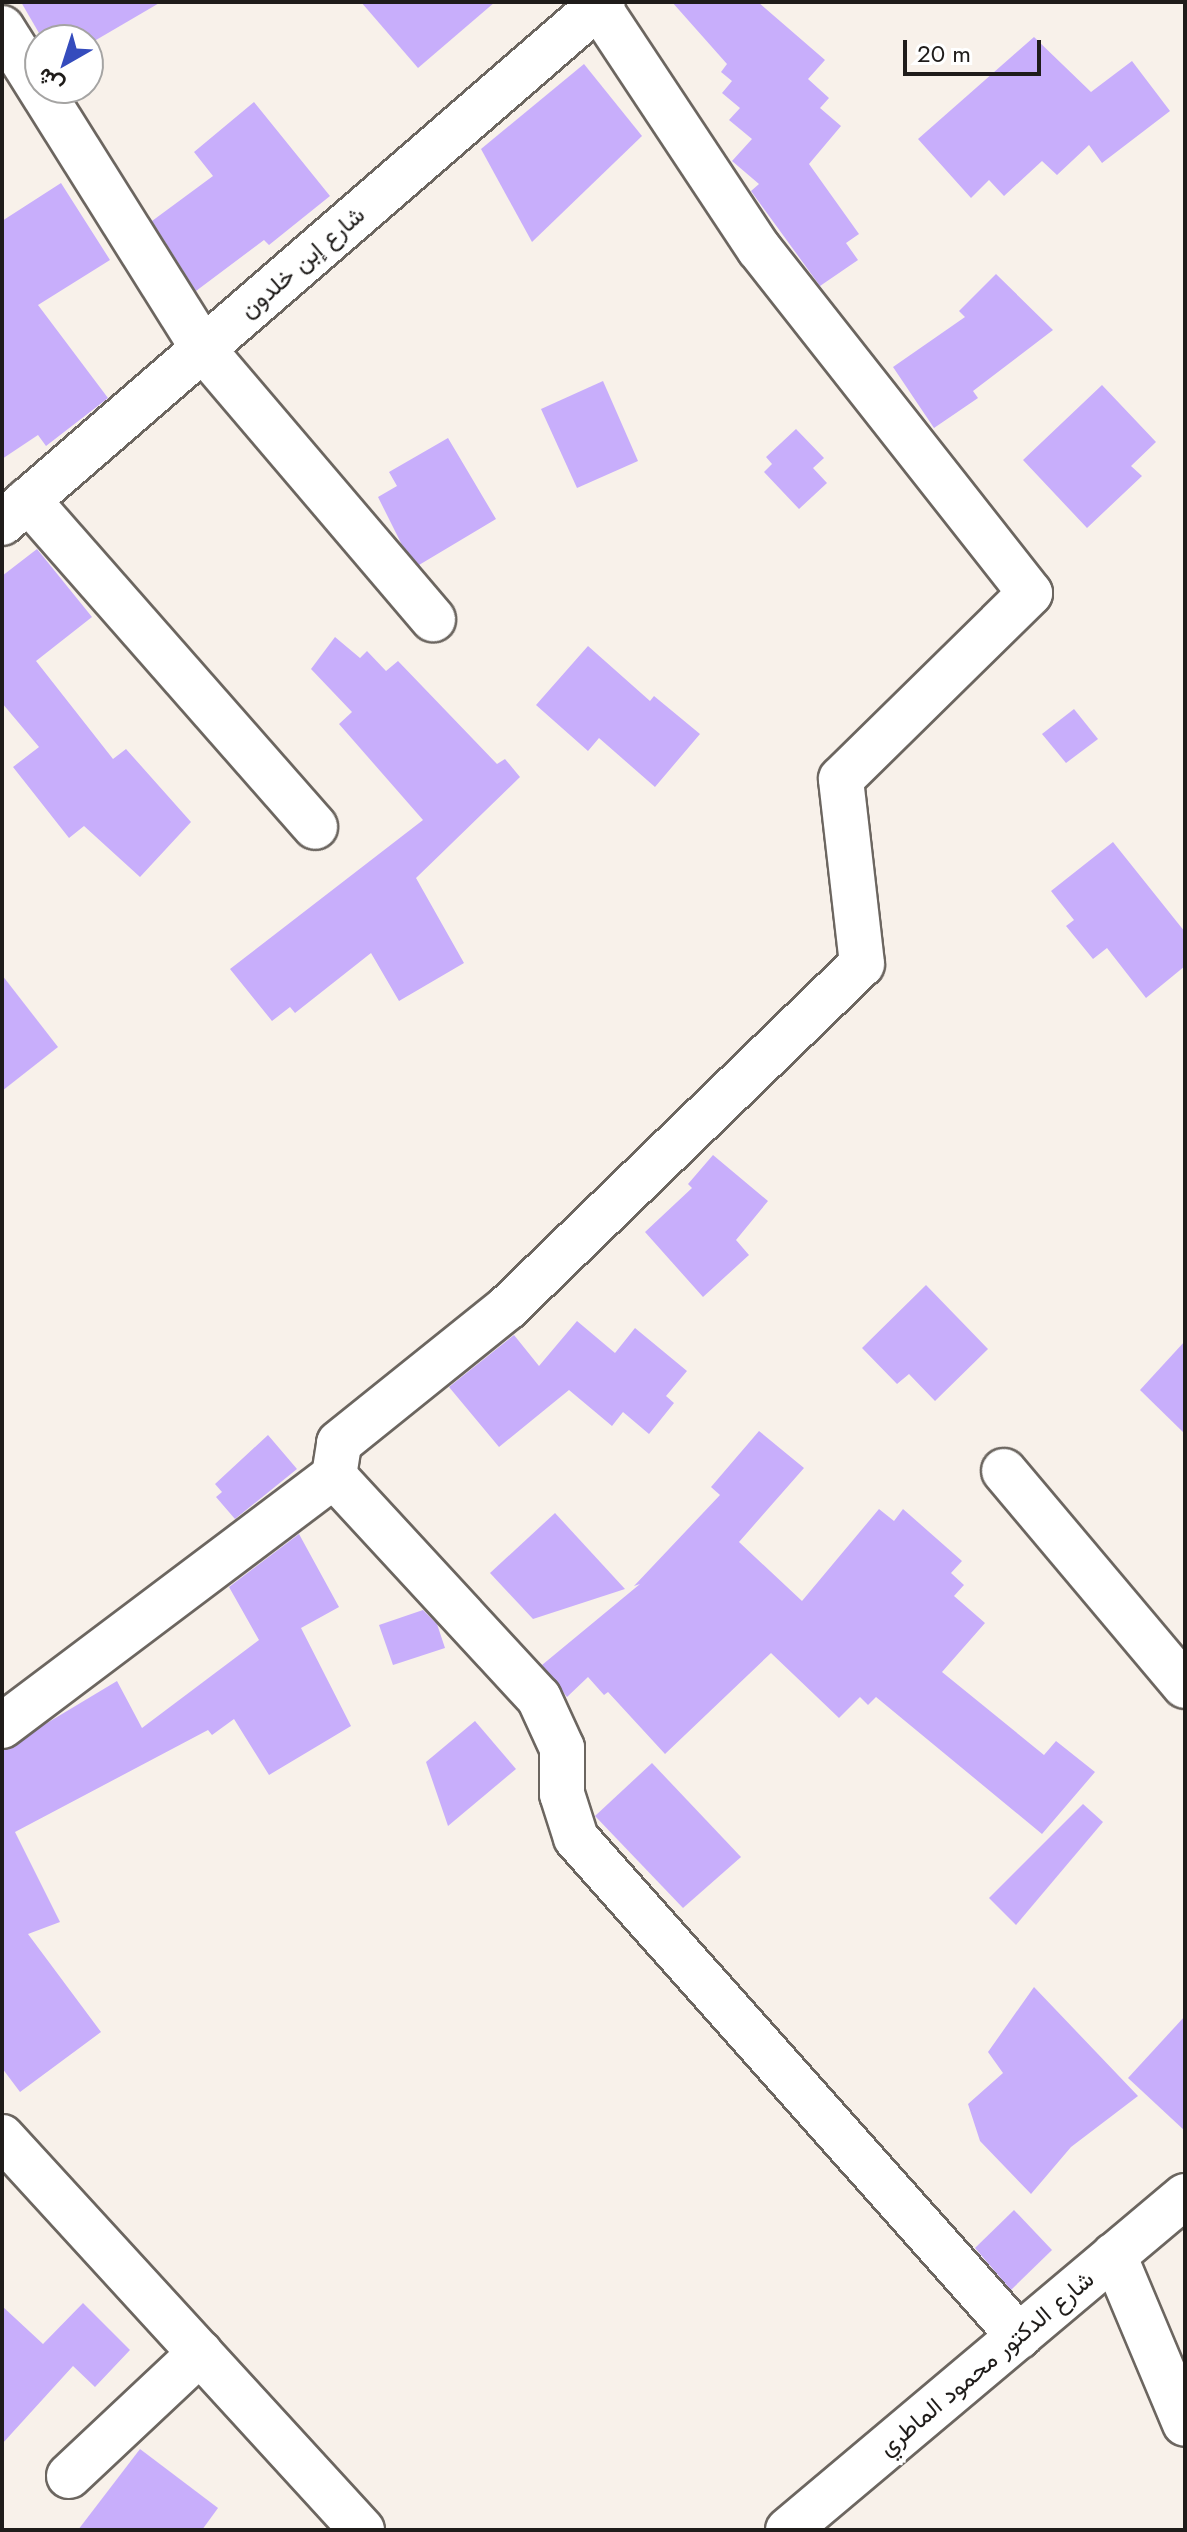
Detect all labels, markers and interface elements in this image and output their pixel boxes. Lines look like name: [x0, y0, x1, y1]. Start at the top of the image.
north arrow: [24, 24, 104, 104]
scale bar: [907, 24, 1045, 74]
text: 20 m: [917, 36, 971, 71]
text: ش: [30, 60, 70, 102]
street label: شارع إبن خلدون: [234, 200, 370, 324]
street label: شارع الدكتور محمود الماطري: [872, 2264, 1100, 2462]

